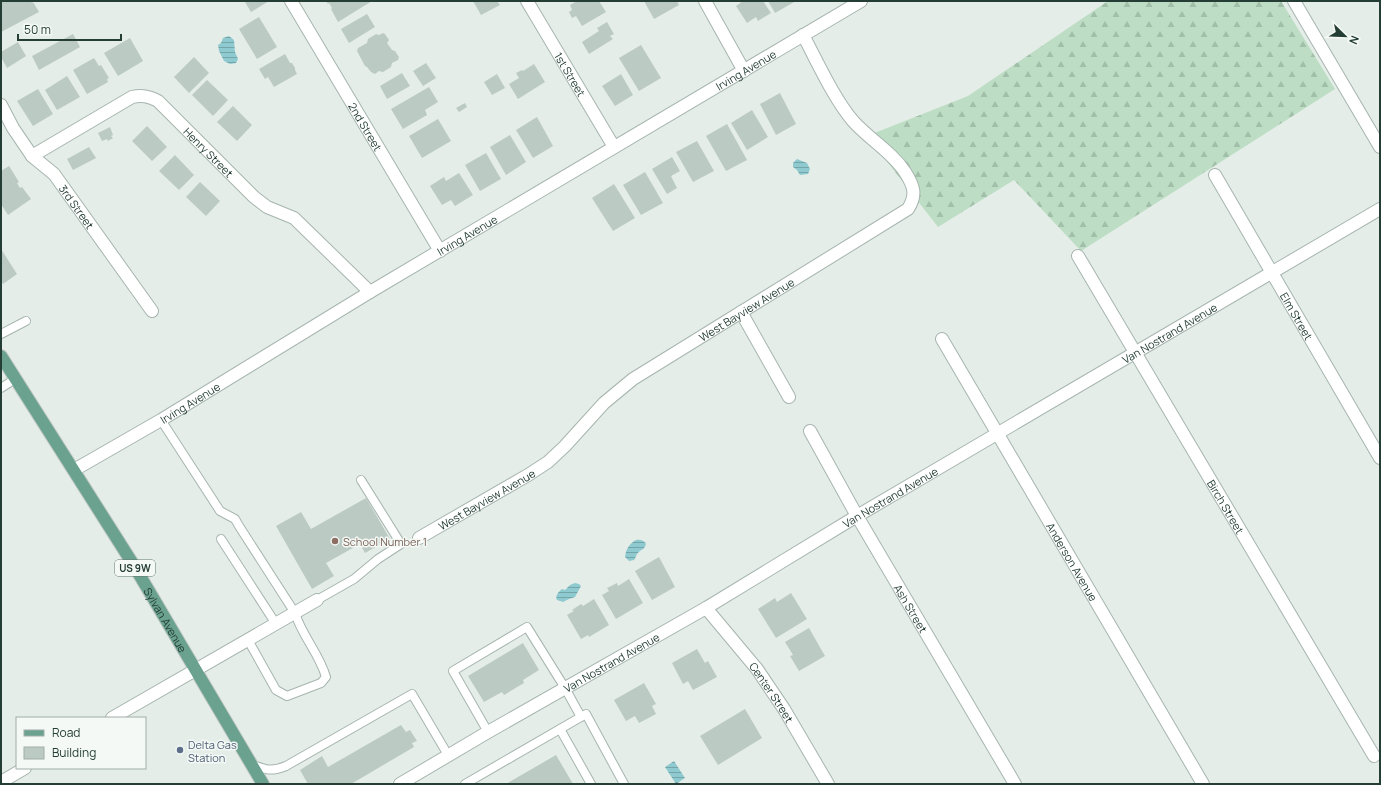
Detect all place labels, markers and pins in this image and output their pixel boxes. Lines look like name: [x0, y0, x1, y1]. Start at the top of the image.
place label: School Number 1: [343, 534, 427, 549]
marker: School Number 1: [330, 536, 340, 546]
place label: Delta Gas Station: [188, 737, 237, 765]
marker: Delta Gas Station: [175, 745, 185, 755]

